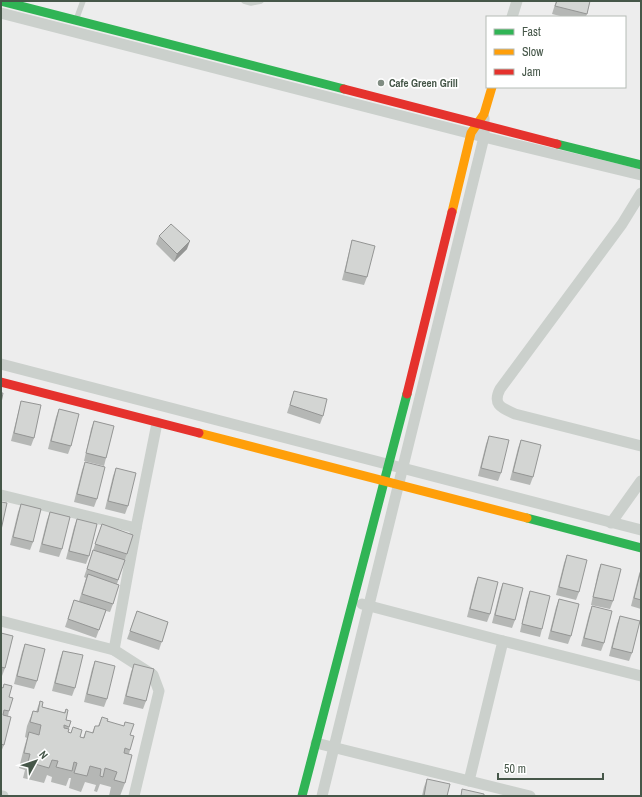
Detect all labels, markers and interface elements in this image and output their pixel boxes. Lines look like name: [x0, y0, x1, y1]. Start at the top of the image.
legend: [486, 16, 626, 88]
text: Fast: [522, 24, 541, 40]
text: Slow: [522, 44, 544, 60]
text: Jam: [522, 64, 541, 80]
place label: Cafe Green Grill: [389, 76, 458, 90]
marker: Cafe Green Grill: [376, 78, 386, 88]
north arrow: [16, 741, 56, 781]
text: N: [36, 748, 51, 762]
scale bar: [498, 755, 603, 781]
text: 50 m: [504, 761, 526, 777]

